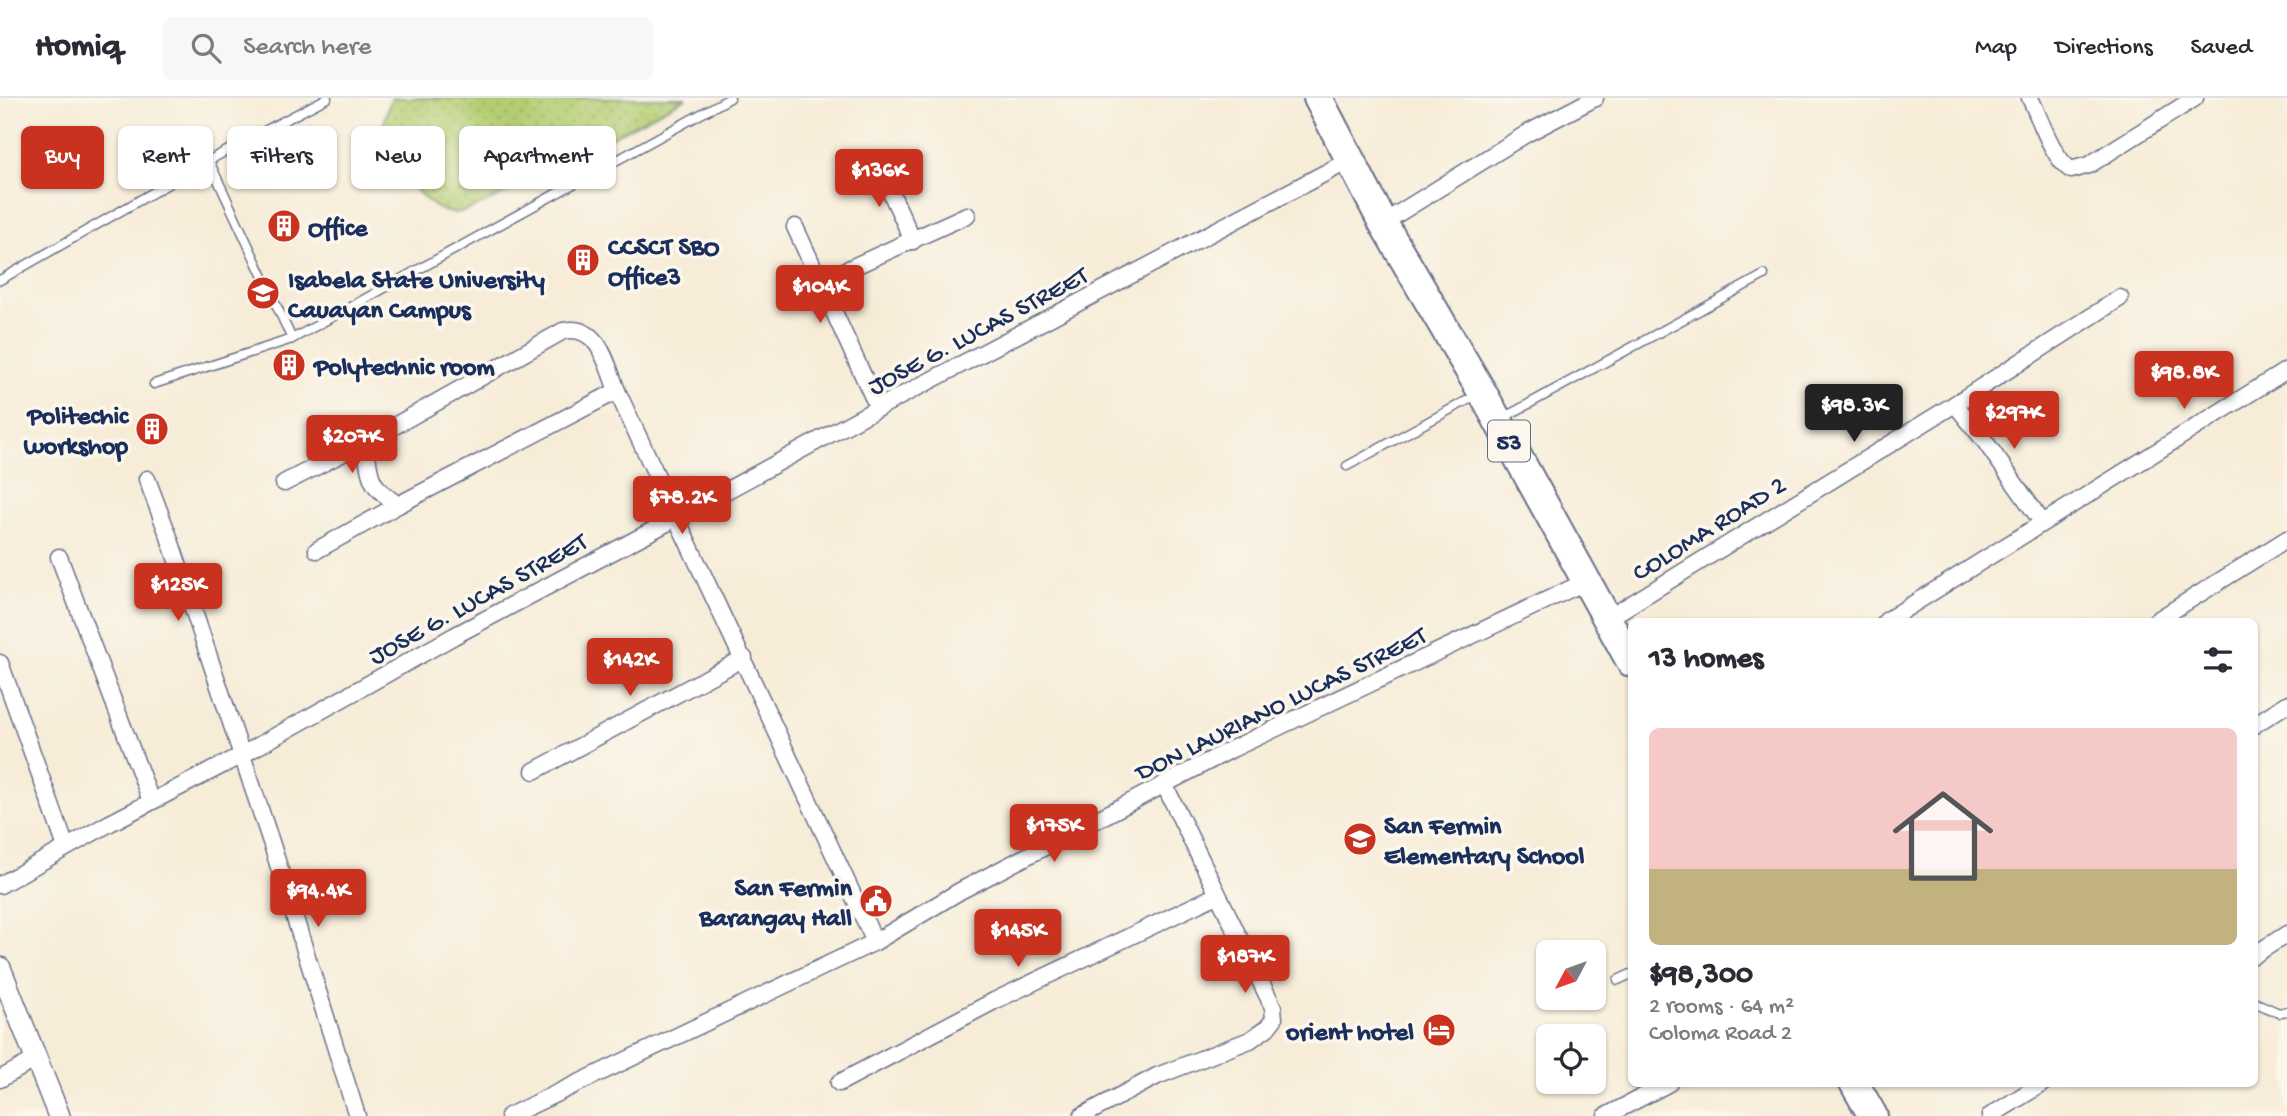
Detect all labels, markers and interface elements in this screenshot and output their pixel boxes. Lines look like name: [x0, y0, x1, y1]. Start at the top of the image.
search box: [163, 17, 653, 80]
text: Homiq: [35, 29, 121, 67]
icon: search: [187, 29, 225, 67]
text: Search here: [243, 33, 371, 64]
text: Map: [1975, 34, 2017, 63]
text: Directions: [2055, 34, 2153, 63]
text: Saved: [2191, 34, 2252, 63]
chip: Buy: [21, 126, 104, 189]
chip: Rent: [118, 126, 213, 189]
chip: Filters: [227, 126, 337, 189]
chip: New: [351, 126, 445, 189]
chip: Apartment: [459, 126, 616, 189]
pin: $136K: [830, 150, 928, 209]
text: $136K: [851, 158, 907, 185]
building icon: Office: [265, 207, 303, 245]
place label: Office: [308, 215, 369, 246]
place label: CCSCT SBO Office3: [608, 234, 720, 295]
building icon: CCSCT SBO Office3: [564, 241, 602, 279]
street label: JOSE G. LUCAS STREET: [864, 261, 1095, 404]
pin: $104K: [771, 266, 869, 325]
place label: Isabela State University Cauayan Campus: [288, 267, 545, 328]
school or university icon: Isabela State University Cauayan Campus: [244, 274, 282, 312]
text: $104K: [792, 274, 848, 301]
building icon: Polytechnic room: [270, 346, 308, 384]
pin: $98.8K: [2127, 352, 2241, 411]
place label: Polytechnic room: [312, 354, 495, 385]
text: $98.8K: [2151, 360, 2217, 387]
pin: $98.3K: [1797, 384, 1911, 444]
pin: $297K: [1965, 392, 2063, 451]
text: $98.3K: [1821, 393, 1887, 420]
text: $297K: [1985, 400, 2043, 427]
place label: Politechic workshop: [24, 403, 130, 464]
building icon: Politechic workshop: [133, 410, 171, 448]
pin: $207K: [303, 416, 401, 475]
road number: 53: [1488, 420, 1530, 462]
text: $207K: [322, 424, 382, 451]
street label: COLOMA ROAD 2: [1628, 471, 1793, 590]
pin: $78.2K: [625, 476, 739, 536]
text: $78.2K: [649, 485, 715, 512]
street label: JOSE G. LUCAS STREET: [365, 528, 595, 674]
pin: $125K: [129, 564, 227, 623]
text: $125K: [150, 572, 206, 599]
street label: DON LAURIANO LUCAS STREET: [1130, 622, 1433, 791]
pin: $142K: [581, 638, 679, 698]
icon: filters: [2199, 641, 2237, 679]
text: 13 homes: [1649, 643, 1763, 678]
text: $142K: [603, 647, 657, 674]
icon: home: [1880, 773, 2006, 899]
pin: $175K: [1005, 804, 1103, 864]
text: $175K: [1026, 813, 1082, 840]
place label: San Fermin Elementary School: [1384, 813, 1585, 874]
school or university icon: San Fermin Elementary School: [1341, 820, 1379, 858]
pin: $94.4K: [261, 870, 375, 929]
place label: San Fermin Barangay Hall: [698, 875, 853, 936]
text: $94.4K: [286, 878, 350, 905]
public building icon: San Fermin Barangay Hall: [857, 882, 895, 920]
pin: $145K: [969, 910, 1067, 969]
text: $145K: [990, 918, 1046, 945]
pin: $187K: [1196, 936, 1294, 995]
north arrow: [1536, 940, 1606, 1010]
map controls: [1536, 940, 1606, 1094]
text: $187K: [1217, 944, 1273, 971]
text: $98,300: [1649, 959, 1753, 994]
text: 2 rooms · 64 m²: [1649, 994, 1794, 1021]
hotel icon: orient hotel: [1420, 1011, 1458, 1049]
place label: orient hotel: [1285, 1019, 1414, 1050]
text: Coloma Road 2: [1649, 1021, 1792, 1048]
button: locate: [1536, 1024, 1606, 1094]

